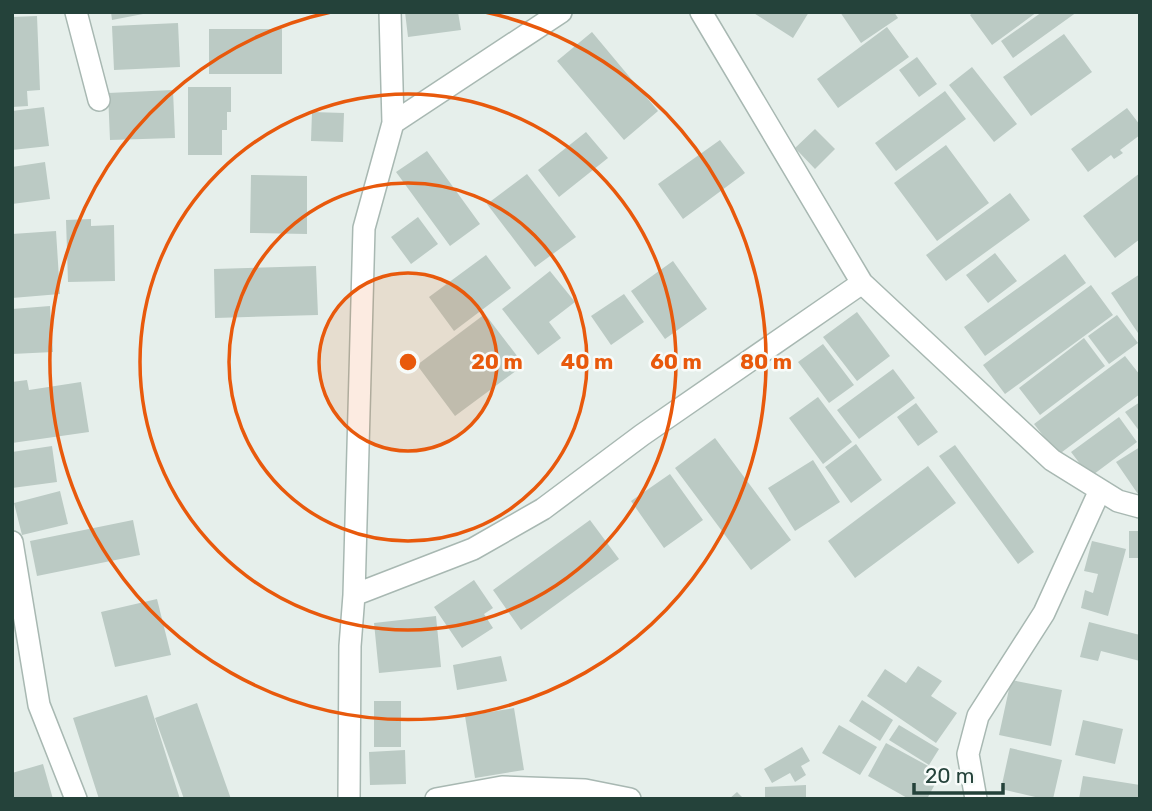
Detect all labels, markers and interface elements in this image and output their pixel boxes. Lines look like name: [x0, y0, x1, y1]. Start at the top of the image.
text: 20 m: [471, 349, 523, 374]
text: 40 m: [561, 349, 613, 374]
text: 60 m: [650, 349, 702, 374]
text: 80 m: [740, 349, 792, 374]
centre of rings: [396, 350, 420, 374]
scale bar: [914, 752, 1003, 796]
text: 20 m: [925, 763, 974, 788]

